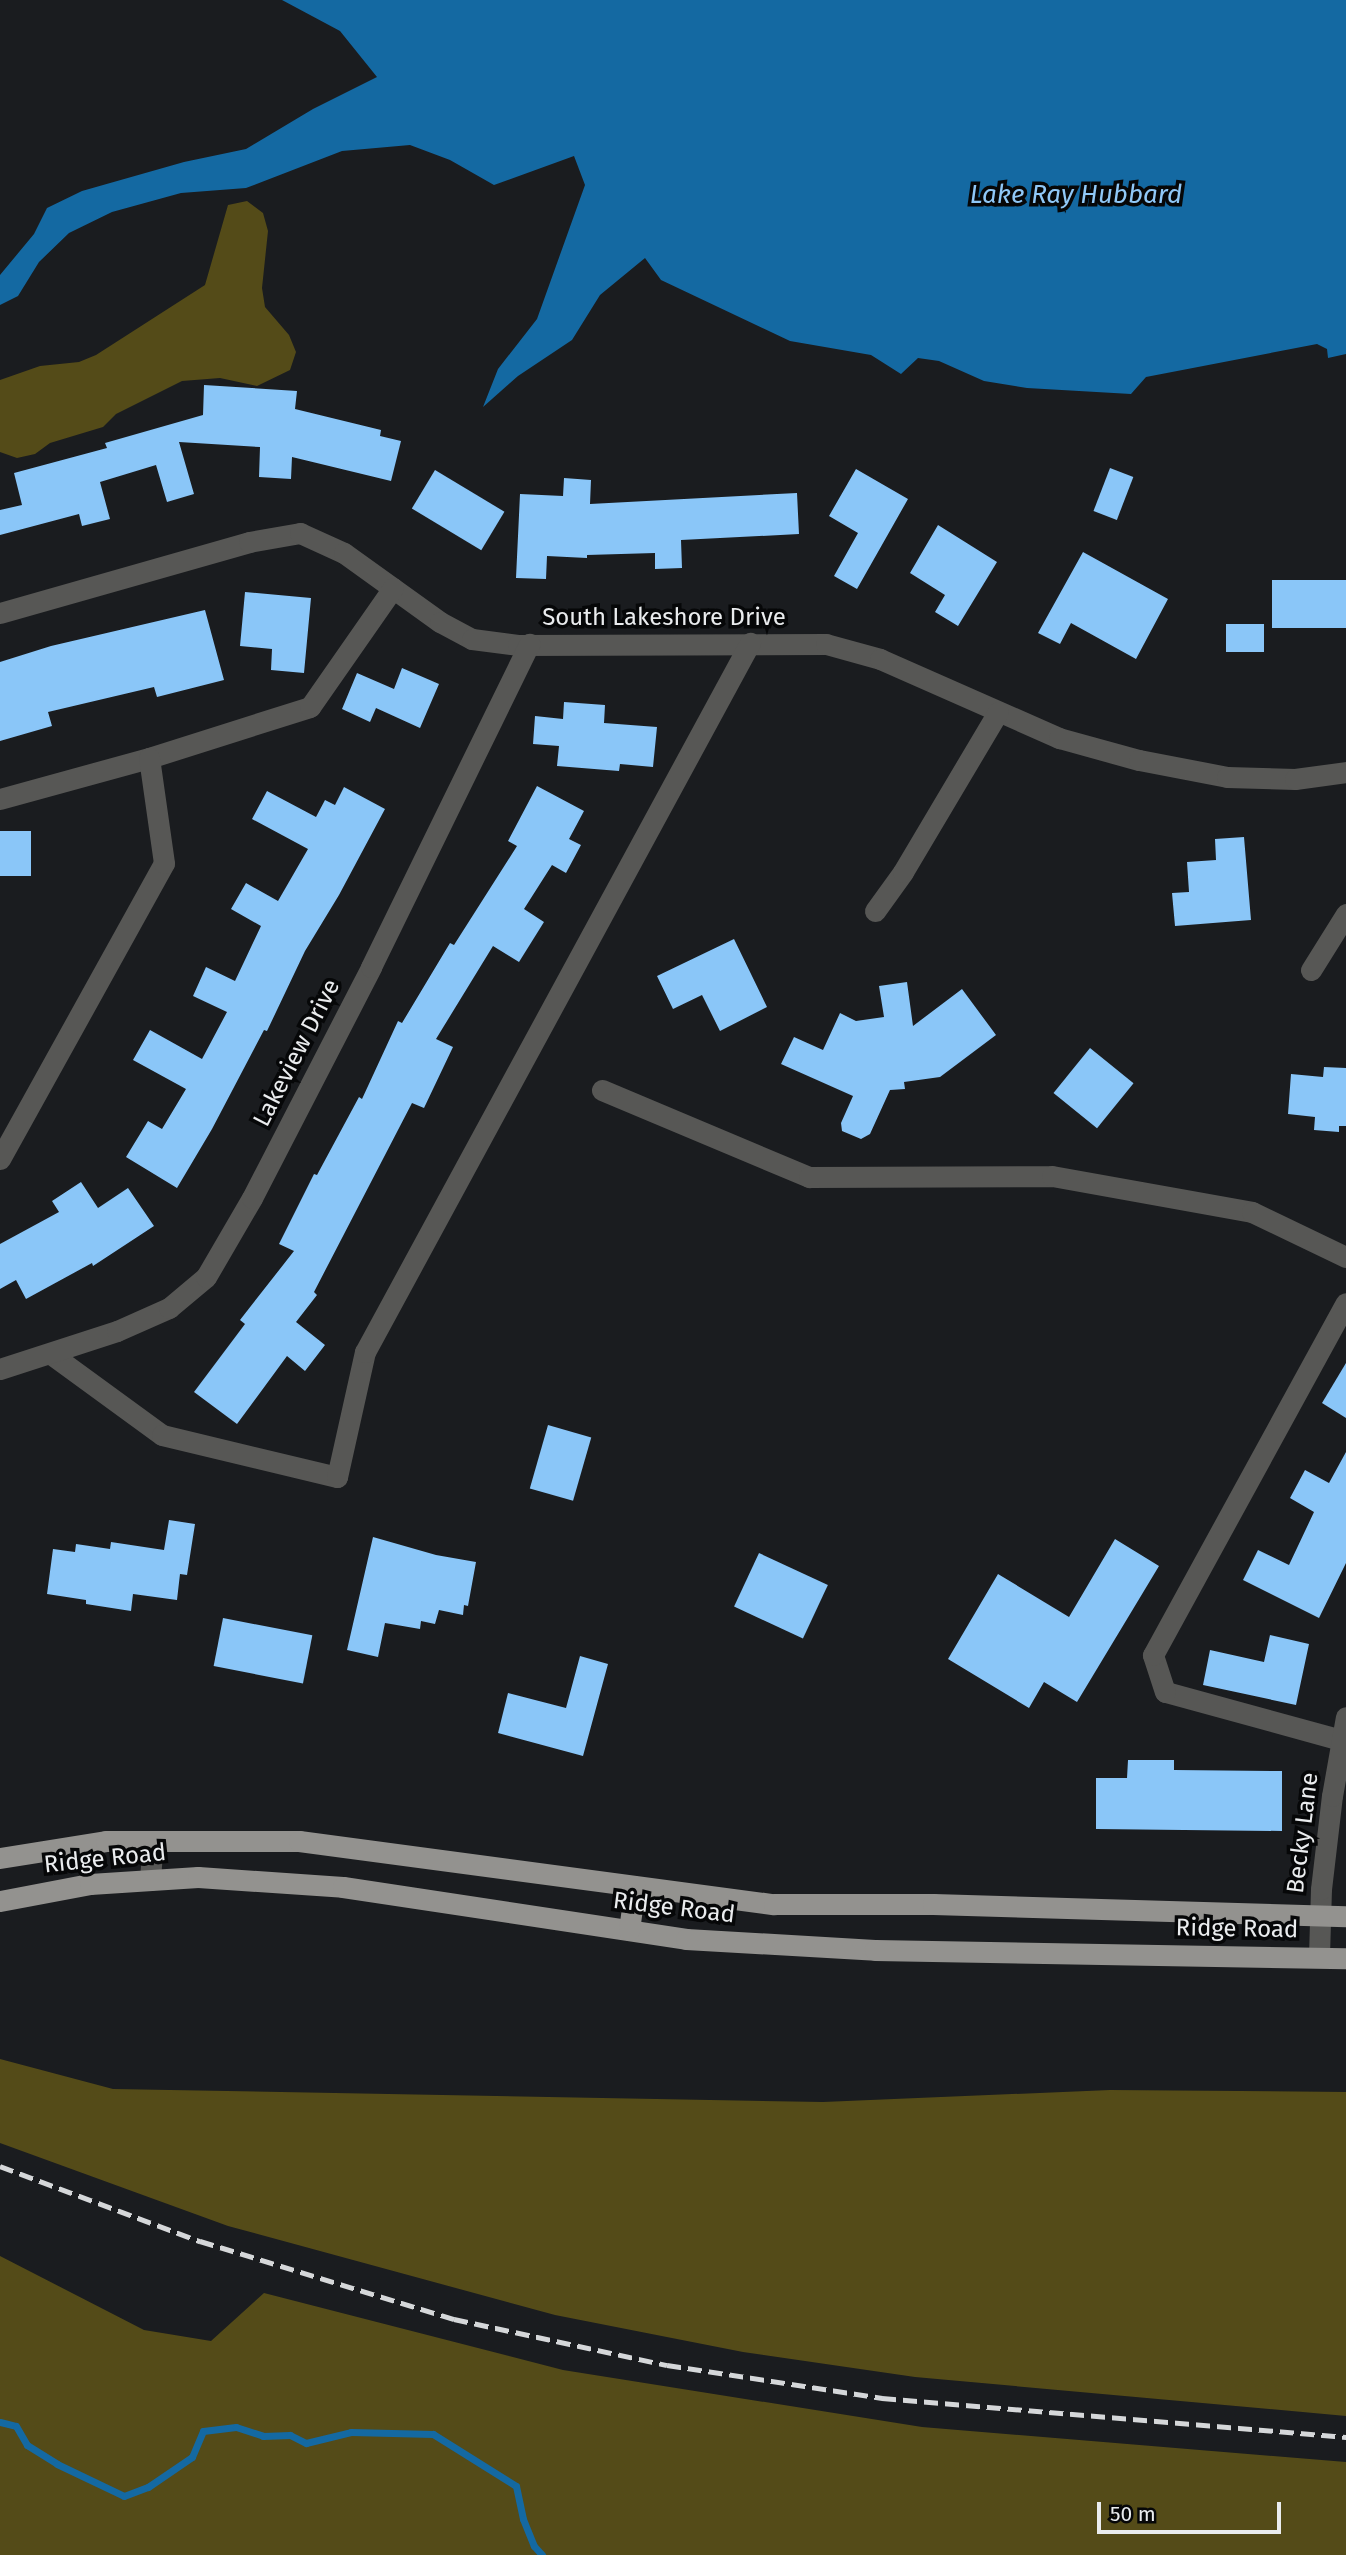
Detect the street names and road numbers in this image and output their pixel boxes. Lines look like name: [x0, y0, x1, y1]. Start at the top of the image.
street label: South Lakeshore Drive: [542, 604, 786, 632]
street label: Lakeview Drive: [248, 975, 346, 1131]
street label: Becky Lane: [1281, 1771, 1325, 1895]
street label: Ridge Road: [43, 1838, 167, 1880]
street label: Ridge Road: [611, 1886, 737, 1930]
street label: Ridge Road: [1175, 1914, 1299, 1944]

